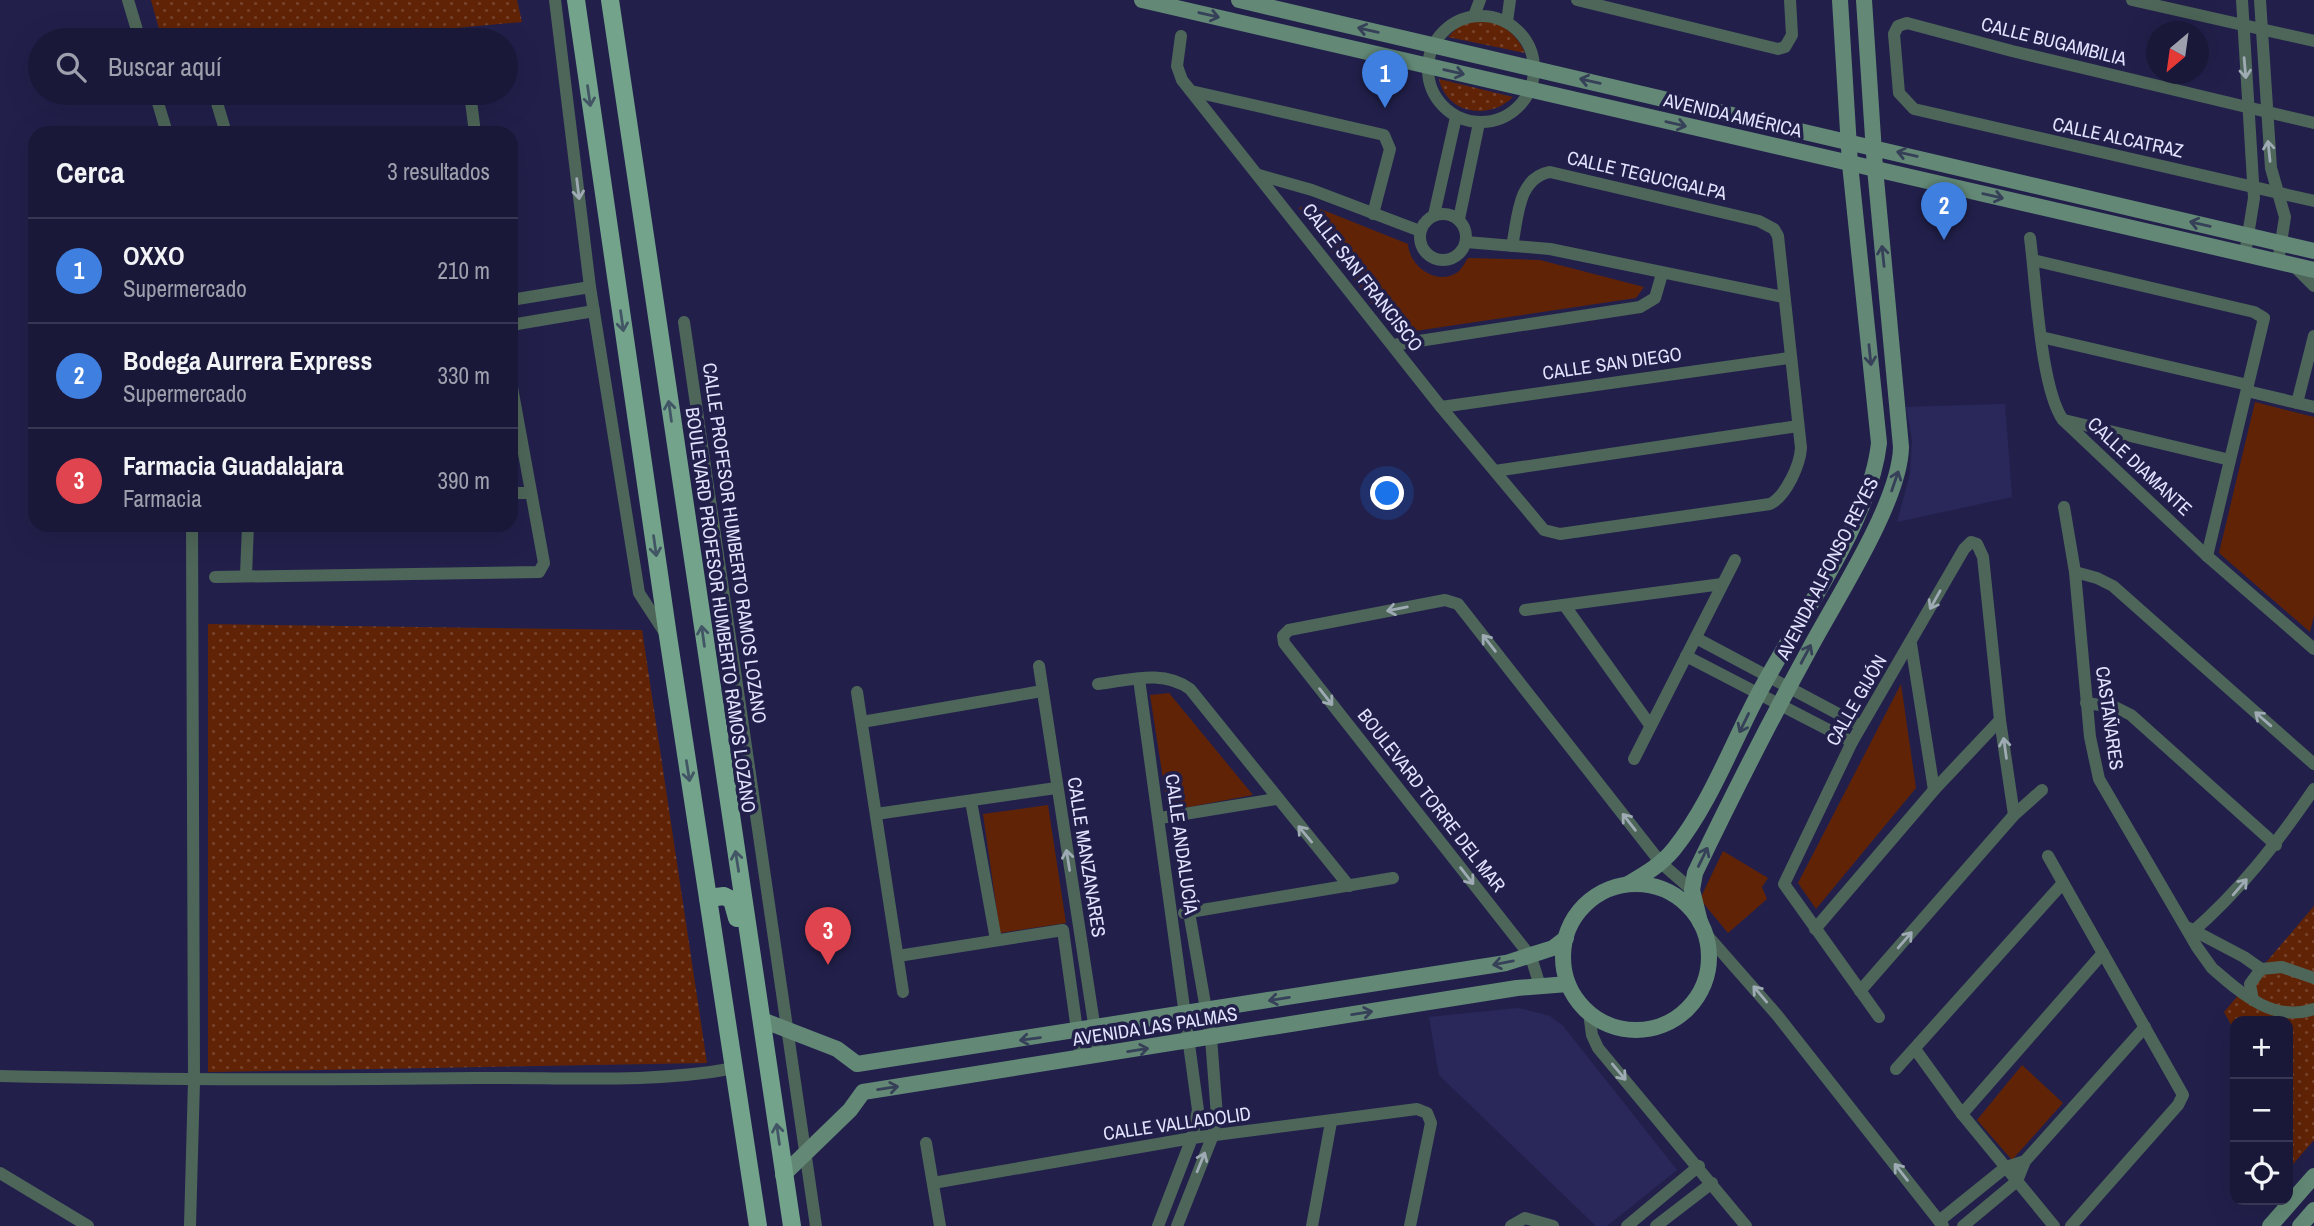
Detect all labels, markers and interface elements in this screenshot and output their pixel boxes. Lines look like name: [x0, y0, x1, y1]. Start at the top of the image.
one-way arrow: [1197, 9, 1220, 22]
street label: CALLE BUGAMBILIA: [1979, 10, 2130, 72]
north arrow: [2146, 21, 2209, 84]
one-way arrow: [1357, 23, 1380, 37]
search box: [28, 28, 518, 105]
icon: search: [52, 48, 90, 86]
text: Buscar aquí: [108, 49, 222, 84]
pin: 1: [1362, 50, 1408, 108]
one-way arrow: [2239, 56, 2252, 79]
one-way arrow: [1442, 66, 1465, 79]
one-way arrow: [1579, 74, 1602, 88]
one-way arrow: [583, 84, 596, 107]
street label: AVENIDA AMÉRICA: [1660, 86, 1805, 144]
street label: CALLE ALCATRAZ: [2050, 110, 2186, 164]
one-way arrow: [1664, 117, 1687, 131]
one-way arrow: [2262, 140, 2275, 163]
street label: CALLE TEGUCIGALPA: [1565, 144, 1730, 206]
one-way arrow: [1896, 147, 1919, 160]
text: Cerca: [56, 152, 124, 192]
text: 3 resultados: [387, 156, 490, 187]
one-way arrow: [572, 177, 585, 200]
pin: 2: [1921, 182, 1967, 240]
one-way arrow: [1981, 189, 2004, 203]
street label: CALLE SAN FRANCISCO: [1297, 197, 1429, 357]
one-way arrow: [2189, 217, 2212, 230]
text: OXXO: [123, 238, 185, 273]
one-way arrow: [1876, 245, 1889, 267]
text: 1: [74, 255, 84, 286]
text: 210 m: [438, 255, 490, 286]
text: Supermercado: [123, 273, 247, 304]
one-way arrow: [616, 309, 629, 332]
street label: CALLE SAN DIEGO: [1541, 340, 1683, 386]
text: Bodega Aurrera Express: [123, 343, 372, 378]
one-way arrow: [1863, 343, 1876, 366]
text: 2: [74, 360, 84, 391]
text: 330 m: [438, 360, 490, 391]
street label: CALLE PROFESOR HUMBERTO RAMOS LOZANO: [697, 361, 773, 725]
text: Supermercado: [123, 378, 247, 409]
one-way arrow: [663, 400, 676, 423]
street label: BOULEVARD PROFESOR HUMBERTO RAMOS LOZANO: [680, 405, 762, 815]
street label: CALLE DIAMANTE: [2082, 411, 2198, 521]
text: Farmacia Guadalajara: [123, 448, 344, 483]
text: 3: [74, 465, 84, 496]
text: 390 m: [438, 465, 490, 496]
one-way arrow: [1890, 471, 1902, 493]
street label: AVENIDA ALFONSO REYES: [1769, 472, 1884, 665]
your location: [1370, 476, 1404, 510]
text: Farmacia: [123, 483, 202, 514]
one-way arrow: [648, 535, 661, 557]
one-way arrow: [1928, 589, 1941, 610]
one-way arrow: [1386, 603, 1409, 617]
one-way arrow: [696, 625, 709, 648]
one-way arrow: [1482, 634, 1497, 652]
one-way arrow: [1800, 644, 1814, 665]
street label: CALLE GIJÓN: [1819, 650, 1893, 750]
street label: CASTAÑARES: [2090, 664, 2130, 772]
one-way arrow: [1319, 687, 1334, 705]
street label: BOULEVARD TORRE DEL MAR: [1352, 703, 1512, 897]
one-way arrow: [2254, 711, 2272, 727]
one-way arrow: [1737, 712, 1751, 733]
one-way arrow: [1998, 737, 2011, 760]
one-way arrow: [682, 759, 695, 782]
street label: CALLE ANDALUCÍA: [1159, 772, 1205, 917]
street label: CALLE MANZANARES: [1061, 775, 1113, 939]
one-way arrow: [1622, 813, 1637, 832]
one-way arrow: [1297, 825, 1313, 843]
one-way arrow: [1697, 847, 1710, 868]
one-way arrow: [1061, 849, 1074, 872]
one-way arrow: [730, 850, 743, 873]
one-way arrow: [1459, 866, 1474, 884]
one-way arrow: [2232, 878, 2248, 896]
pin: 3: [805, 907, 851, 965]
one-way arrow: [1897, 931, 1913, 949]
one-way arrow: [1493, 957, 1515, 970]
one-way arrow: [1752, 986, 1768, 1004]
one-way arrow: [1268, 993, 1291, 1006]
street label: AVENIDA LAS PALMAS: [1070, 1000, 1239, 1052]
one-way arrow: [1350, 1006, 1373, 1019]
map controls: [2230, 1016, 2293, 1205]
button: +: [2230, 1016, 2293, 1079]
one-way arrow: [1019, 1033, 1042, 1046]
one-way arrow: [1126, 1043, 1149, 1056]
one-way arrow: [1611, 1063, 1627, 1081]
button: −: [2230, 1079, 2293, 1142]
one-way arrow: [877, 1081, 899, 1094]
street label: CALLE VALLADOLID: [1102, 1100, 1252, 1146]
one-way arrow: [771, 1124, 784, 1146]
button: locate: [2230, 1142, 2293, 1205]
one-way arrow: [1196, 1152, 1209, 1174]
one-way arrow: [1894, 1164, 1909, 1182]

